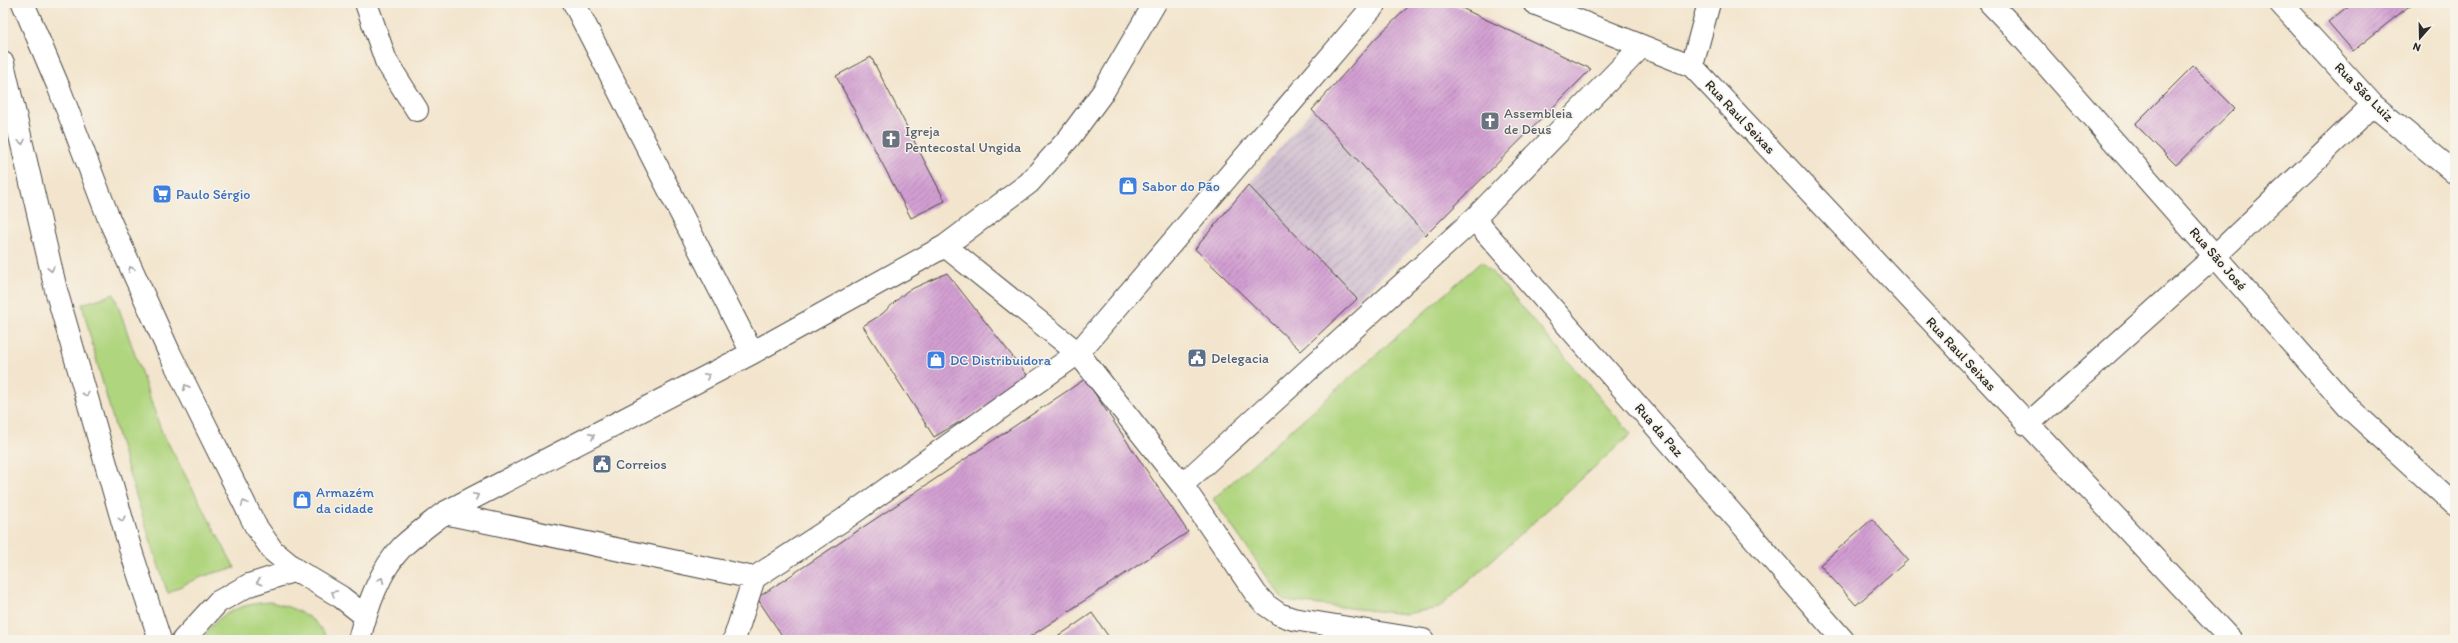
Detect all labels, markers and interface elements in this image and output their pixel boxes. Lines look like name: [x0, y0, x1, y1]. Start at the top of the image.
north arrow: [2400, 18, 2440, 58]
text: N: [2411, 40, 2422, 54]
street label: Rua São Luiz: [2331, 59, 2397, 125]
street label: Rua Raul Seixas: [1701, 76, 1779, 158]
place label: Assembleia de Deus: [1504, 105, 1573, 138]
church icon: Assembleia de Deus: [1479, 110, 1501, 132]
place label: Igreja Pentecostal Ungida: [905, 123, 1022, 156]
church icon: Igreja Pentecostal Ungida: [880, 128, 902, 150]
one-way arrow: [17, 138, 26, 145]
shop icon: Sabor do Pão: [1117, 175, 1139, 197]
place label: Sabor do Pão: [1142, 178, 1220, 195]
supermarket icon: Paulo Sérgio: [151, 183, 173, 205]
place label: Paulo Sérgio: [176, 186, 250, 203]
street label: Rua São José: [2186, 224, 2250, 294]
one-way arrow: [128, 265, 136, 273]
one-way arrow: [47, 266, 55, 272]
street label: Rua Raul Seixas: [1922, 313, 2000, 395]
public building icon: Delegacia: [1186, 347, 1208, 369]
shop icon: DC Distribuidora: [925, 349, 947, 371]
place label: Delegacia: [1211, 350, 1269, 367]
place label: DC Distribuidora: [950, 352, 1052, 369]
one-way arrow: [703, 373, 710, 381]
one-way arrow: [183, 383, 191, 391]
one-way arrow: [81, 390, 90, 397]
street label: Rua da Paz: [1631, 400, 1687, 461]
one-way arrow: [587, 433, 595, 441]
public building icon: Correios: [591, 453, 613, 475]
place label: Correios: [616, 456, 667, 473]
place label: Armazém da cidade: [316, 484, 374, 517]
shop icon: Armazém da cidade: [291, 489, 313, 511]
one-way arrow: [472, 493, 479, 501]
one-way arrow: [241, 500, 249, 507]
one-way arrow: [117, 515, 126, 522]
one-way arrow: [255, 577, 262, 586]
one-way arrow: [376, 577, 384, 584]
one-way arrow: [330, 590, 338, 597]

